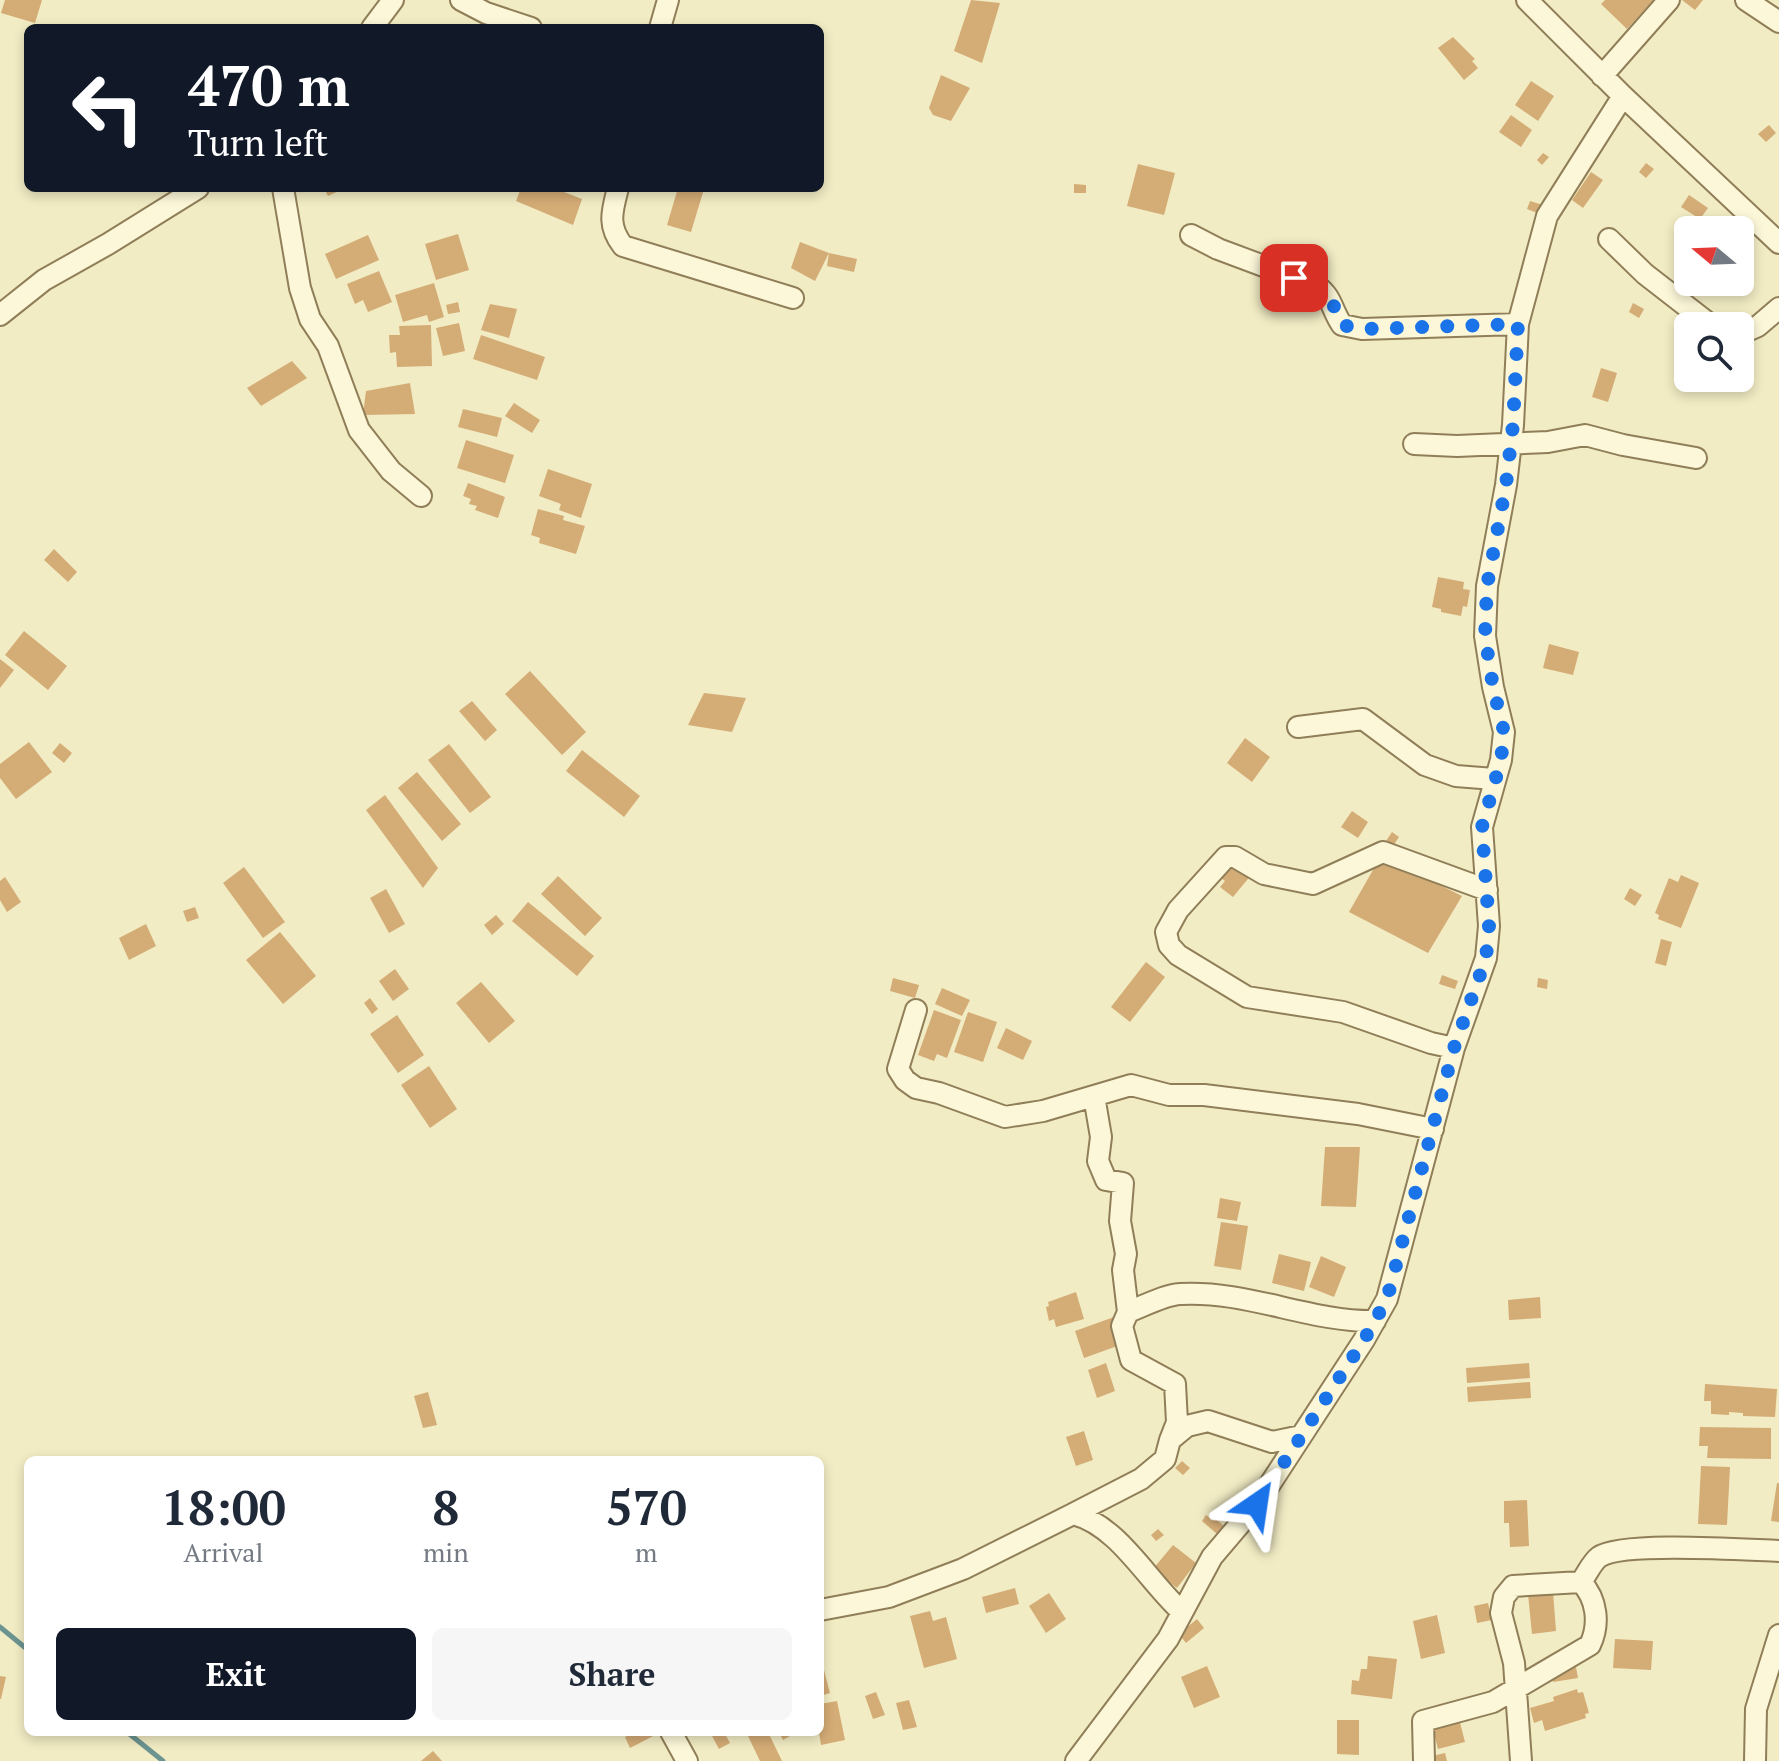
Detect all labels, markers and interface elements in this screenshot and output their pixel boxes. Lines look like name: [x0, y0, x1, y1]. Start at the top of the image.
text: 470 m: [188, 48, 350, 122]
icon: left: [56, 56, 160, 160]
text: Turn left: [188, 119, 328, 166]
north arrow: [1674, 216, 1754, 296]
map controls: [1674, 216, 1754, 392]
pin: [1260, 244, 1328, 312]
icon: arrive: [1272, 256, 1316, 300]
button: search: [1674, 312, 1754, 392]
position arrow: [1215, 1462, 1299, 1546]
text: 18:00: [161, 1475, 286, 1539]
text: 8: [432, 1475, 459, 1539]
text: 570: [606, 1475, 687, 1539]
text: Arrival: [184, 1535, 263, 1569]
text: min: [423, 1535, 469, 1569]
text: m: [635, 1535, 658, 1569]
button: Exit: [56, 1628, 416, 1720]
button: Share: [432, 1628, 792, 1720]

